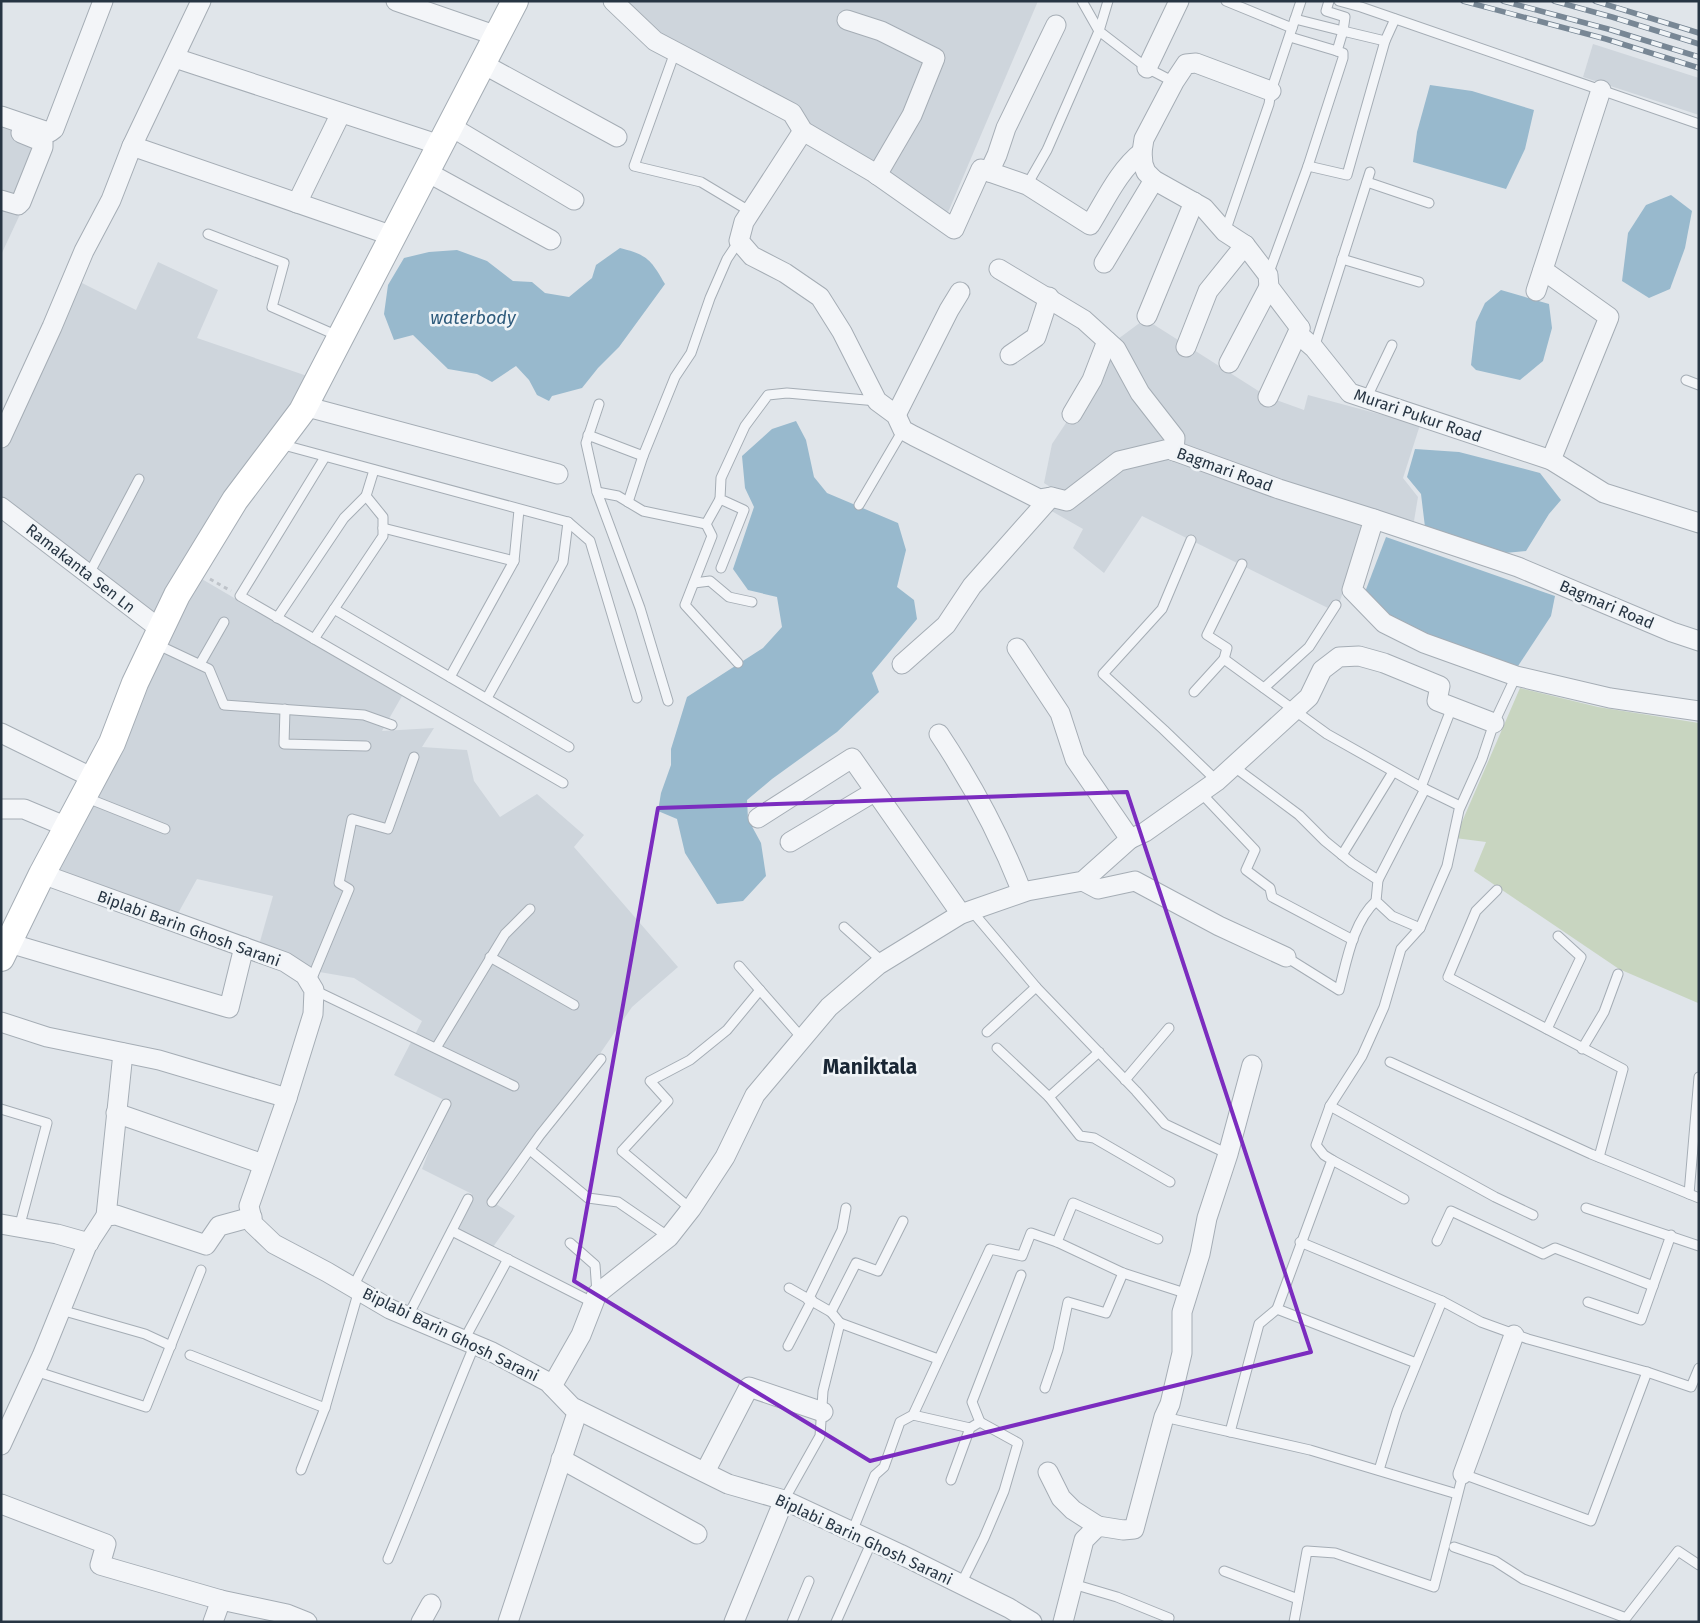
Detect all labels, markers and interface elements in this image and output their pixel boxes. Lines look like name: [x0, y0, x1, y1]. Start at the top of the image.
water label: waterbody: [430, 307, 517, 329]
street label: Murari Pukur Road: [1351, 385, 1484, 446]
street label: Bagmari Road: [1174, 443, 1275, 496]
street label: Ramakanta Sen Ln: [22, 520, 139, 617]
street label: Bagmari Road: [1557, 576, 1657, 633]
street label: Biplabi Barin Ghosh Sarani: [95, 886, 283, 971]
district label: Maniktala: [823, 1054, 917, 1080]
street label: Biplabi Barin Ghosh Sarani: [360, 1283, 542, 1385]
street label: Biplabi Barin Ghosh Sarani: [772, 1490, 956, 1589]

